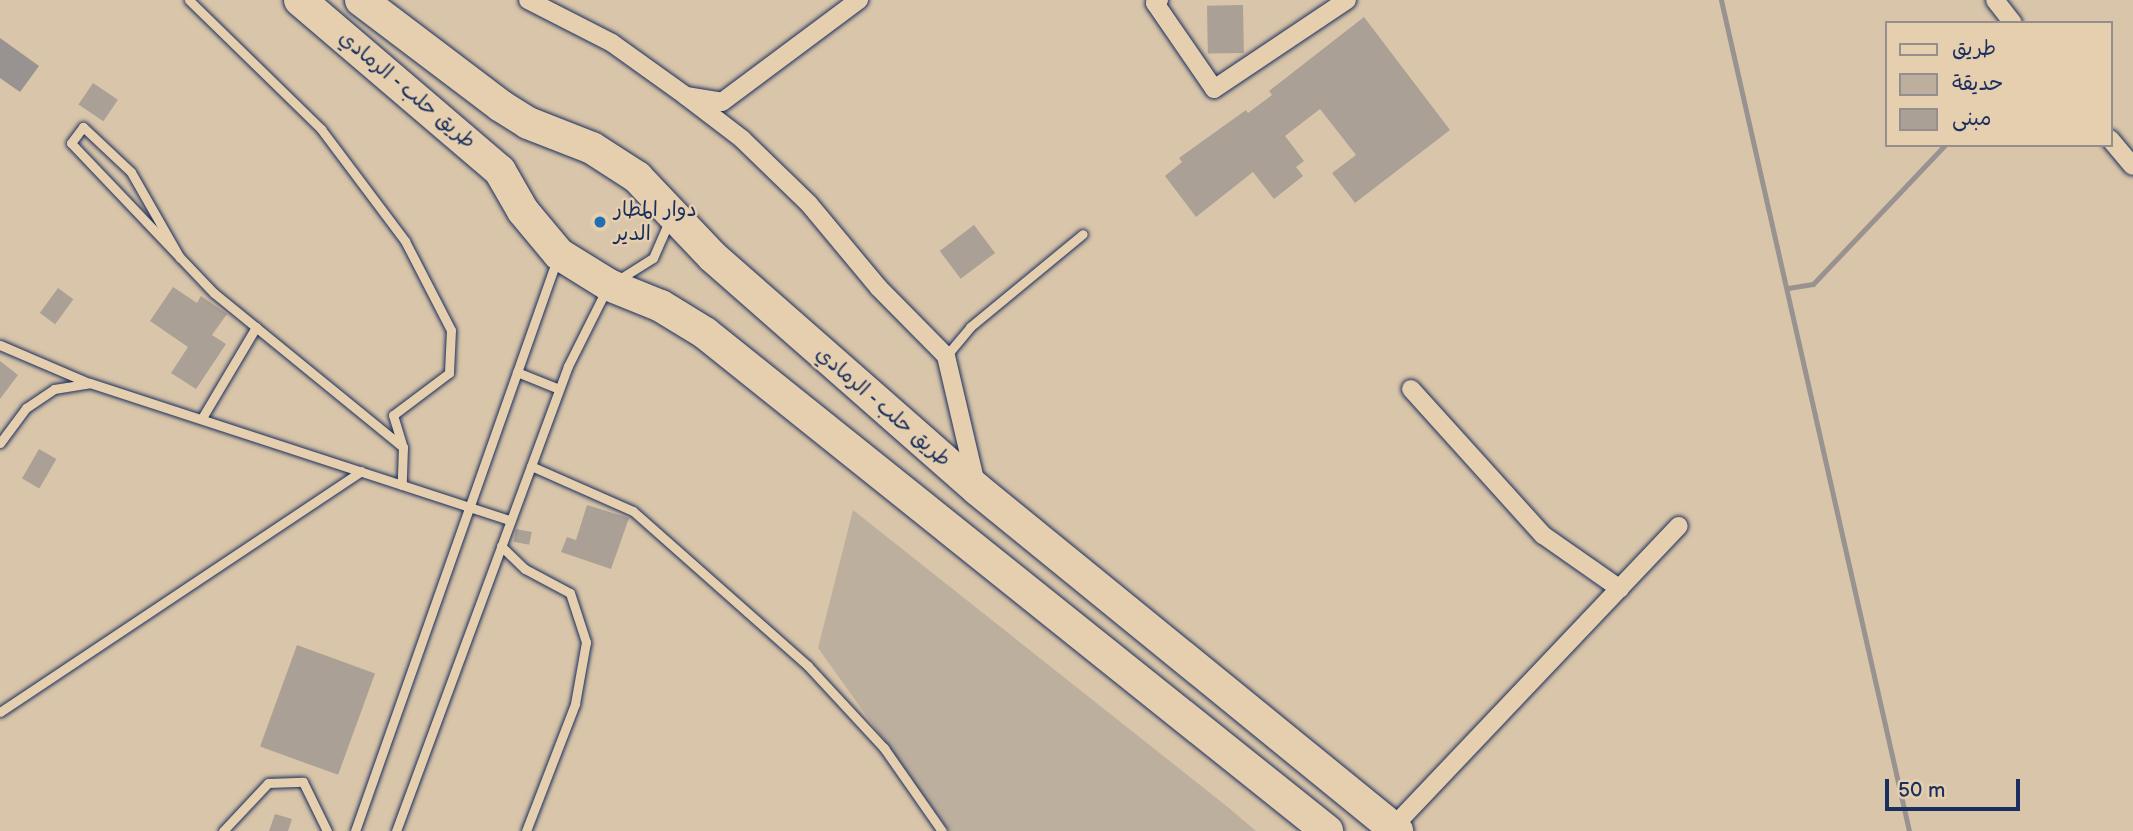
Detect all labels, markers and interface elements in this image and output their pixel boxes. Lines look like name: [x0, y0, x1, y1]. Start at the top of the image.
legend: [1884, 21, 2112, 147]
street label: طريق حلب - الرمادي: [333, 25, 481, 155]
text: طريق: [1952, 36, 1996, 61]
text: حديقة: [1952, 71, 2003, 96]
text: مبنى: [1952, 106, 1991, 131]
place label: دوار المطار الدير: [614, 197, 697, 247]
marker: دوار المطار الدير: [592, 214, 608, 230]
street label: طريق حلب - الرمادي: [810, 341, 956, 473]
scale bar: [1888, 764, 2023, 808]
text: 50 m: [1898, 778, 1945, 803]

